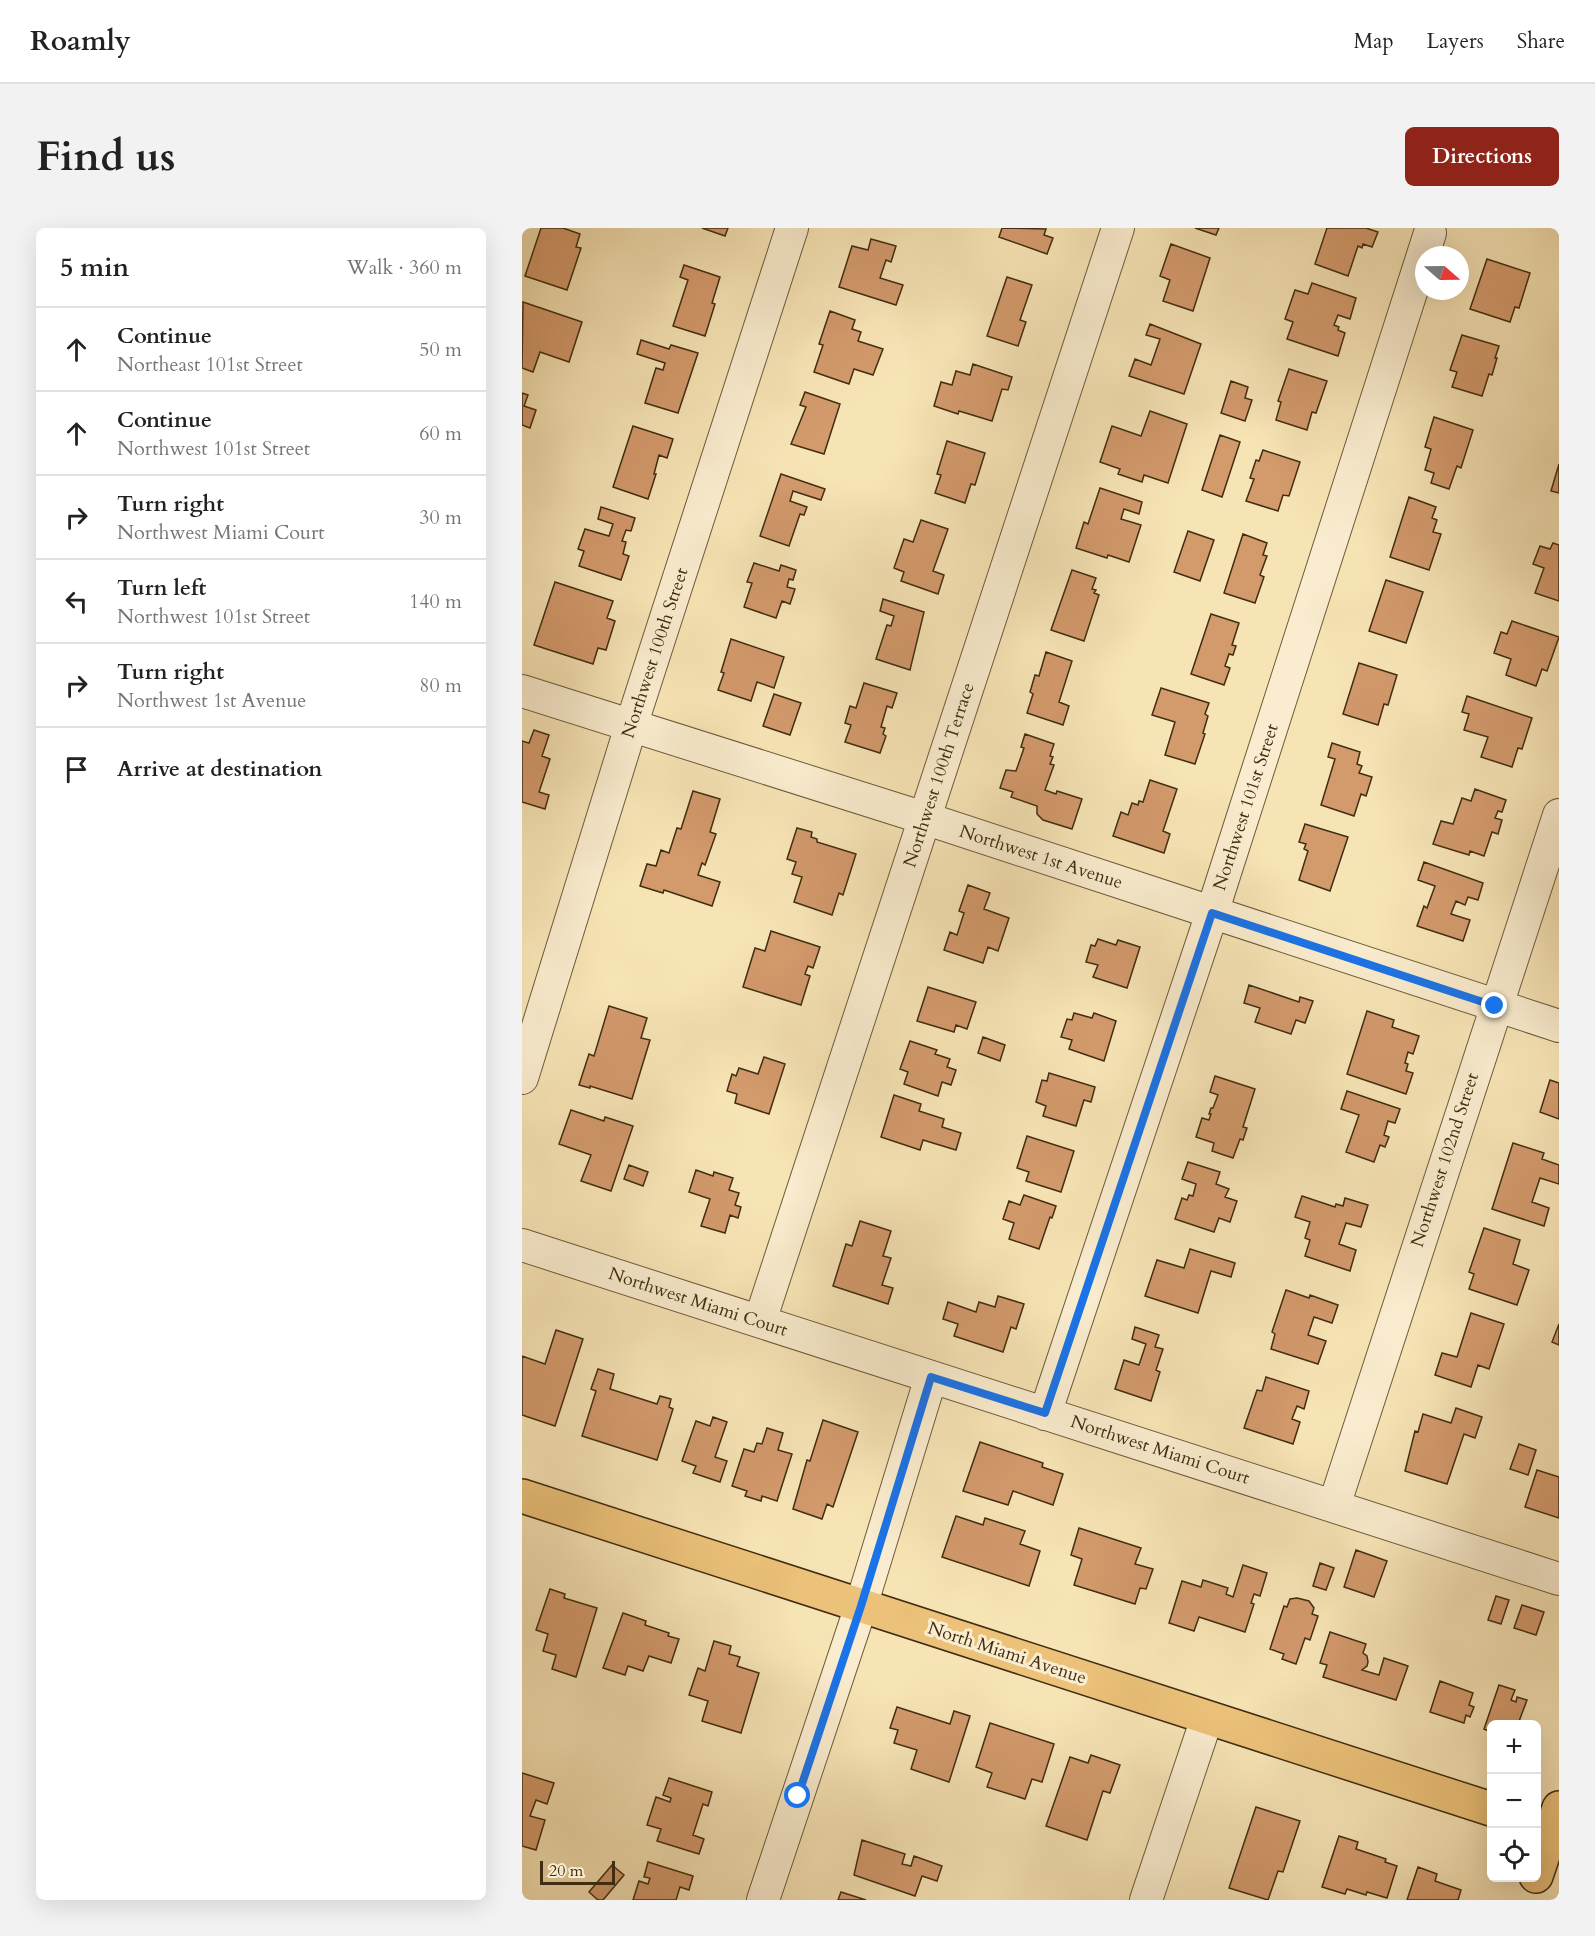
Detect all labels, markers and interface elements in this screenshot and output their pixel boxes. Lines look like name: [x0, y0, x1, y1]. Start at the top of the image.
text: Roamly: [30, 22, 131, 60]
text: Map: [1354, 27, 1394, 56]
text: Layers: [1427, 27, 1484, 56]
text: Share: [1517, 27, 1565, 56]
button: Directions: [1405, 127, 1559, 186]
text: Find us: [36, 128, 176, 185]
north arrow: [1415, 246, 1469, 300]
text: 5 min: [60, 250, 129, 285]
text: Walk · 360 m: [347, 254, 462, 281]
text: Continue: [117, 321, 212, 351]
icon: ahead: [60, 333, 93, 366]
text: 50 m: [419, 336, 462, 363]
text: Northeast 101st Street: [117, 351, 303, 378]
text: Continue: [117, 405, 212, 435]
icon: ahead: [60, 417, 93, 450]
text: 60 m: [419, 420, 462, 447]
text: Northwest 101st Street: [117, 435, 310, 462]
text: Turn right: [117, 489, 224, 519]
icon: right: [60, 501, 93, 534]
text: 30 m: [419, 504, 462, 531]
text: Northwest Miami Court: [117, 519, 325, 546]
street label: Northwest 100th Street: [616, 564, 694, 741]
text: Turn left: [117, 573, 206, 603]
icon: left: [60, 585, 93, 618]
text: 140 m: [409, 588, 462, 615]
text: Northwest 101st Street: [117, 603, 310, 630]
text: Turn right: [117, 657, 224, 687]
icon: right: [60, 669, 93, 702]
text: 80 m: [419, 672, 462, 699]
street label: Northwest 100th Terrace: [897, 679, 981, 871]
text: Northwest 1st Avenue: [117, 687, 306, 714]
street label: Northwest 101st Street: [1207, 720, 1285, 894]
icon: arrive: [60, 753, 93, 786]
text: Arrive at destination: [117, 754, 322, 784]
street label: Northwest 1st Avenue: [956, 819, 1126, 895]
route end: [1481, 992, 1507, 1018]
street label: Northwest 102nd Street: [1405, 1069, 1485, 1250]
street label: Northwest Miami Court: [605, 1261, 791, 1343]
street label: Northwest Miami Court: [1067, 1409, 1253, 1491]
street label: North Miami Avenue: [925, 1616, 1089, 1690]
map controls: [1487, 1720, 1541, 1882]
button: +: [1487, 1720, 1541, 1774]
button: −: [1487, 1774, 1541, 1828]
route start: [784, 1782, 810, 1808]
button: locate: [1487, 1828, 1541, 1882]
scale bar: [540, 1858, 615, 1886]
text: 20 m: [549, 1860, 583, 1882]

